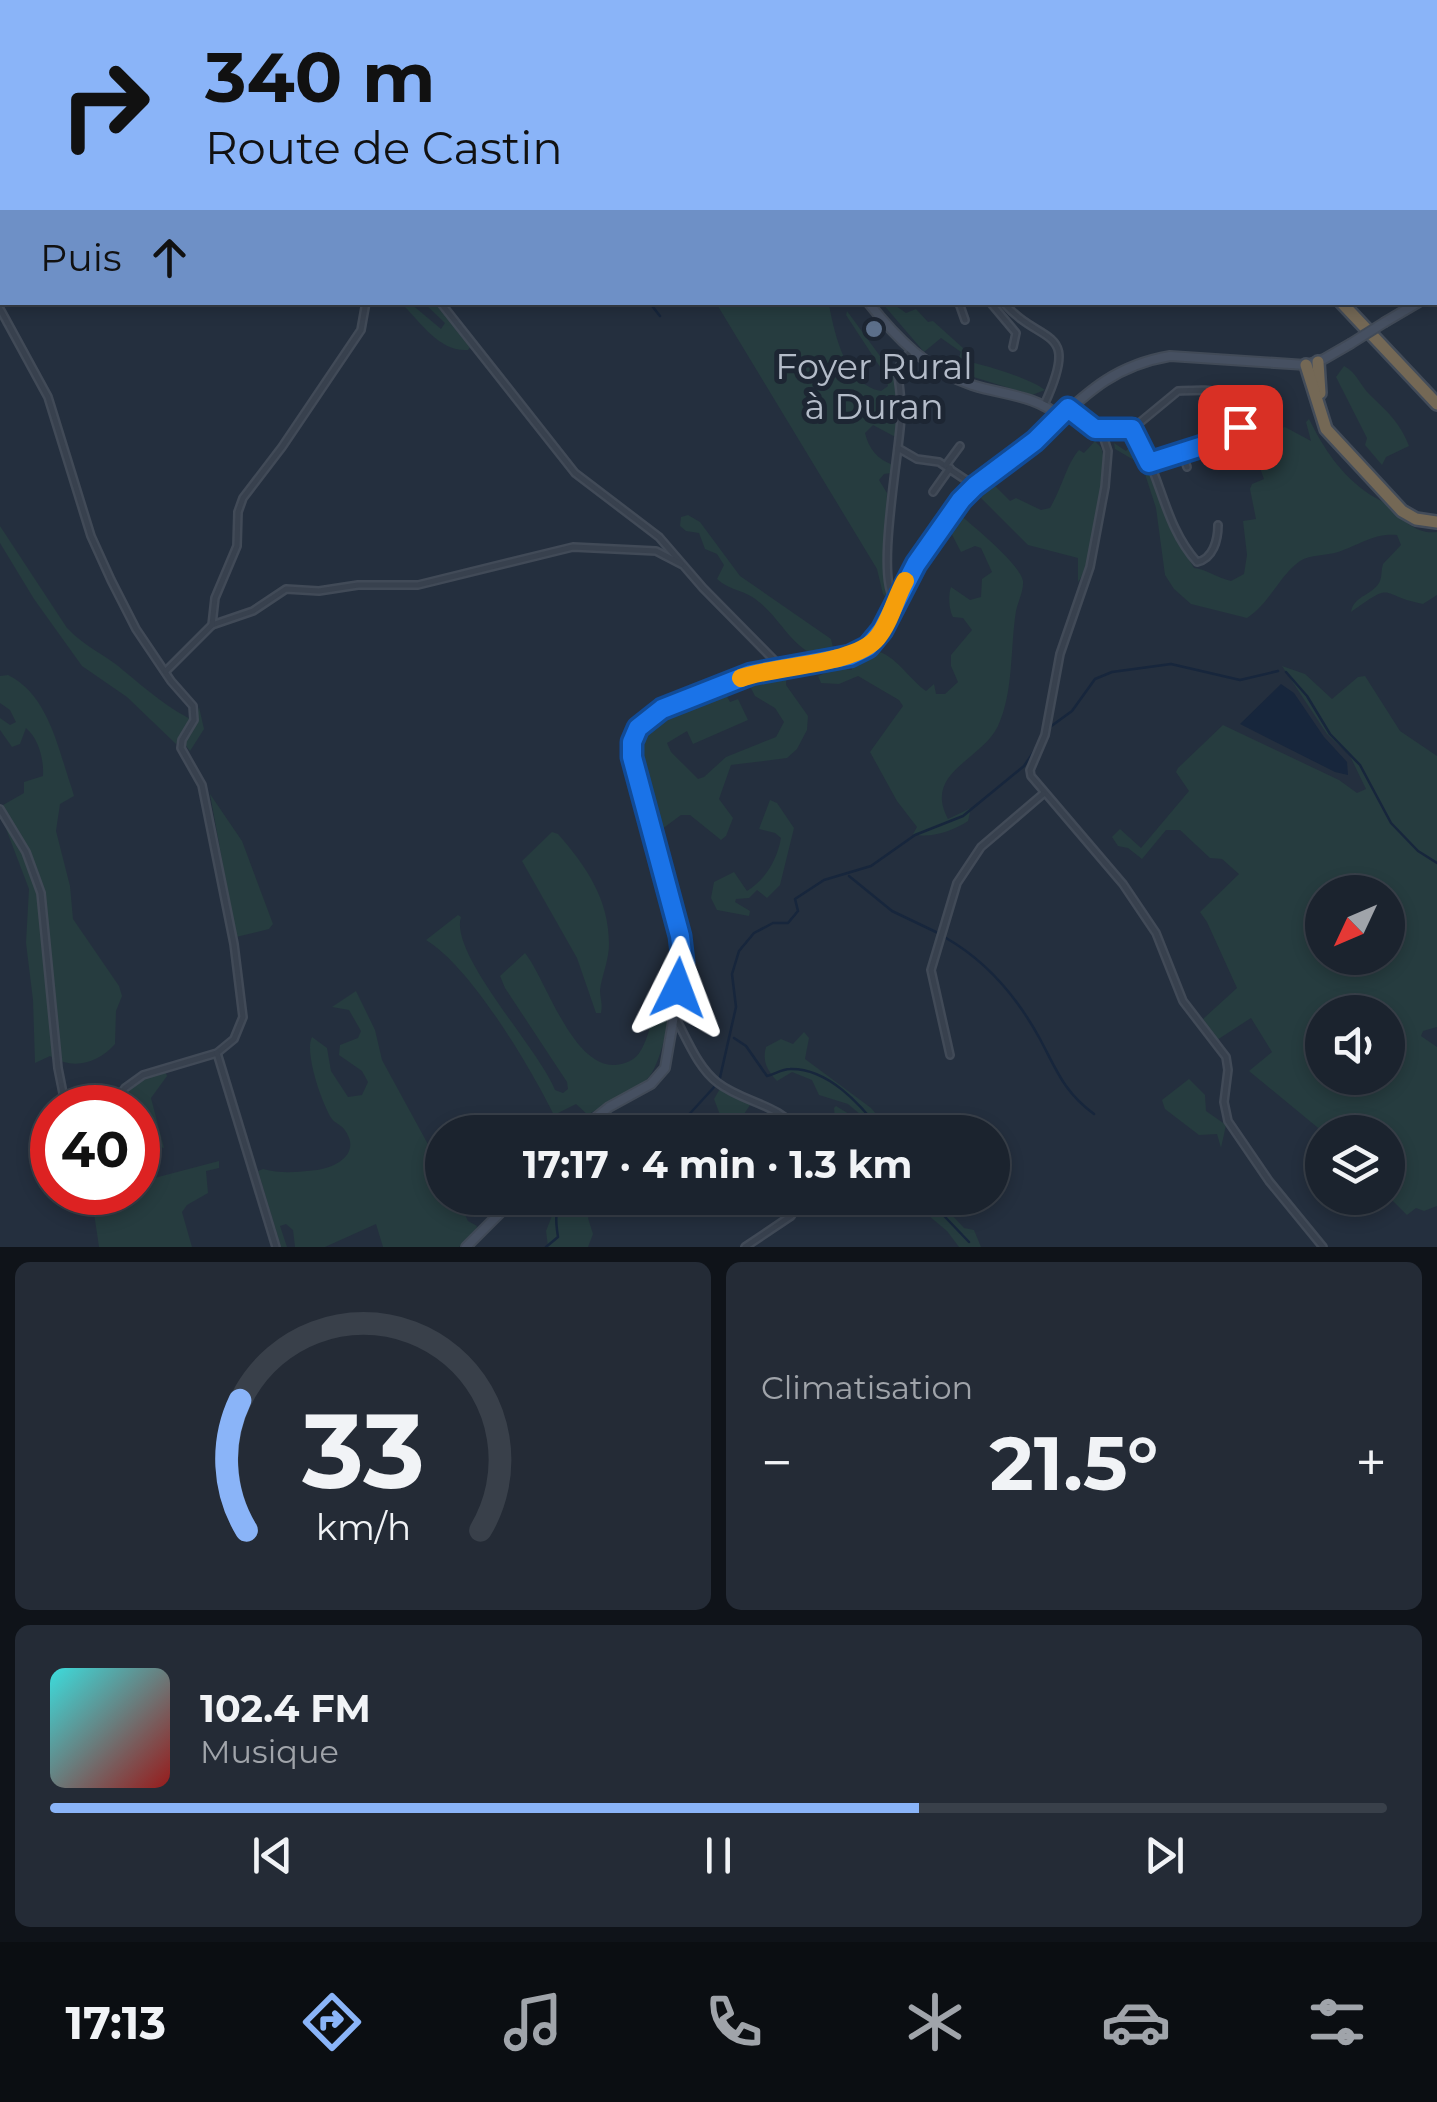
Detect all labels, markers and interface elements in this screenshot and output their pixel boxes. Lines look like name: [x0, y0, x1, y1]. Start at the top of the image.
text: 340 m: [205, 34, 435, 120]
icon: right: [40, 40, 170, 170]
text: Route de Castin: [205, 120, 563, 175]
icon: ahead: [142, 230, 197, 285]
text: Puis: [40, 234, 122, 281]
marker: Foyer Rural à Duran: [863, 318, 885, 340]
place label: Foyer Rural à Duran: [775, 345, 973, 428]
pin: [1198, 385, 1283, 470]
icon: arrive: [1213, 400, 1268, 455]
north arrow: [1305, 875, 1405, 975]
map controls: [1305, 875, 1405, 1215]
position arrow: [626, 936, 730, 1040]
button: sound: [1305, 995, 1405, 1095]
speed limit sign: 40: [30, 1085, 160, 1215]
button: layers: [1305, 1115, 1405, 1215]
text: 17:17 · 4 min · 1.3 km: [523, 1141, 912, 1188]
text: Climatisation: [761, 1368, 973, 1407]
text: 33: [301, 1387, 424, 1514]
text: 21.5°: [990, 1417, 1158, 1509]
text: −: [761, 1429, 793, 1496]
text: +: [1355, 1429, 1387, 1496]
text: km/h: [315, 1505, 411, 1549]
text: 102.4 FM: [200, 1685, 371, 1732]
text: Musique: [200, 1732, 339, 1771]
icon: previous: [245, 1828, 300, 1883]
icon: pause: [691, 1828, 746, 1883]
icon: next: [1137, 1828, 1192, 1883]
icon: directions: [297, 1987, 367, 2057]
icon: music: [498, 1987, 568, 2057]
icon: phone: [699, 1987, 769, 2057]
icon: climate: [900, 1987, 970, 2057]
icon: car: [1101, 1987, 1171, 2057]
icon: filters: [1302, 1987, 1372, 2057]
text: 17:13: [65, 1995, 166, 2050]

